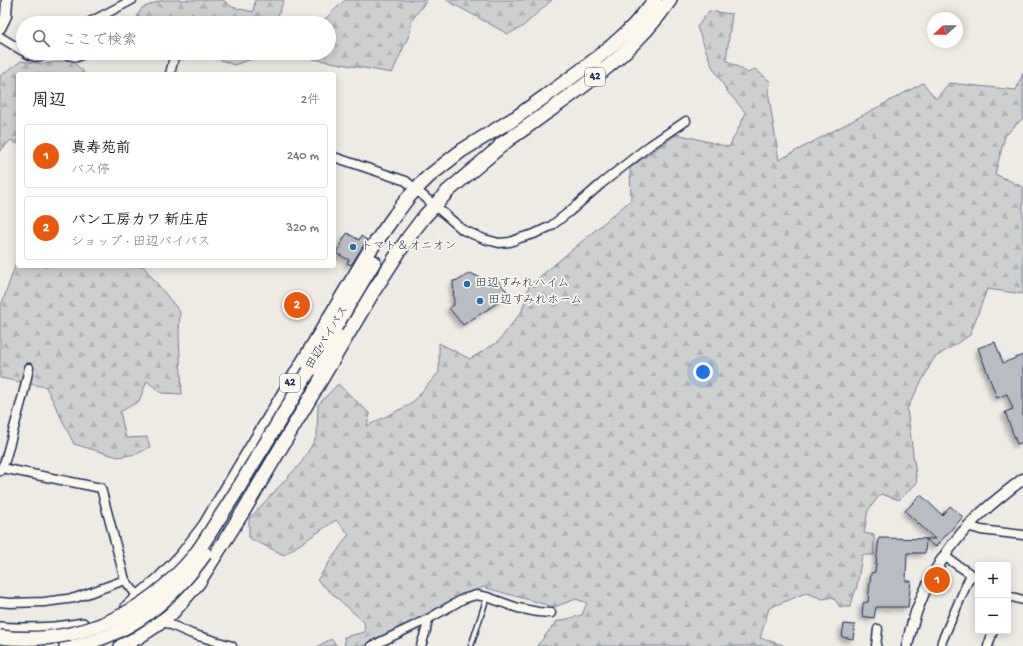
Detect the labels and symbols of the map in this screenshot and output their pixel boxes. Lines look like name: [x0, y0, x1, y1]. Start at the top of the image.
north arrow: [927, 12, 963, 48]
road number: 42: [585, 68, 605, 86]
place label: トマト＆オニオン: [361, 240, 457, 254]
marker: トマト＆オニオン: [348, 242, 358, 252]
place label: 田辺すみれハイム: [475, 277, 570, 291]
marker: 田辺すみれハイム: [462, 279, 472, 289]
pin: 2: [284, 290, 310, 320]
place label: 田辺すみれホーム: [488, 294, 583, 308]
marker: 田辺すみれホーム: [475, 296, 485, 306]
street label: 田辺バイパス: [304, 304, 352, 372]
your location: [693, 362, 713, 382]
road number: 42: [280, 374, 300, 392]
pin: 1: [924, 565, 950, 595]

